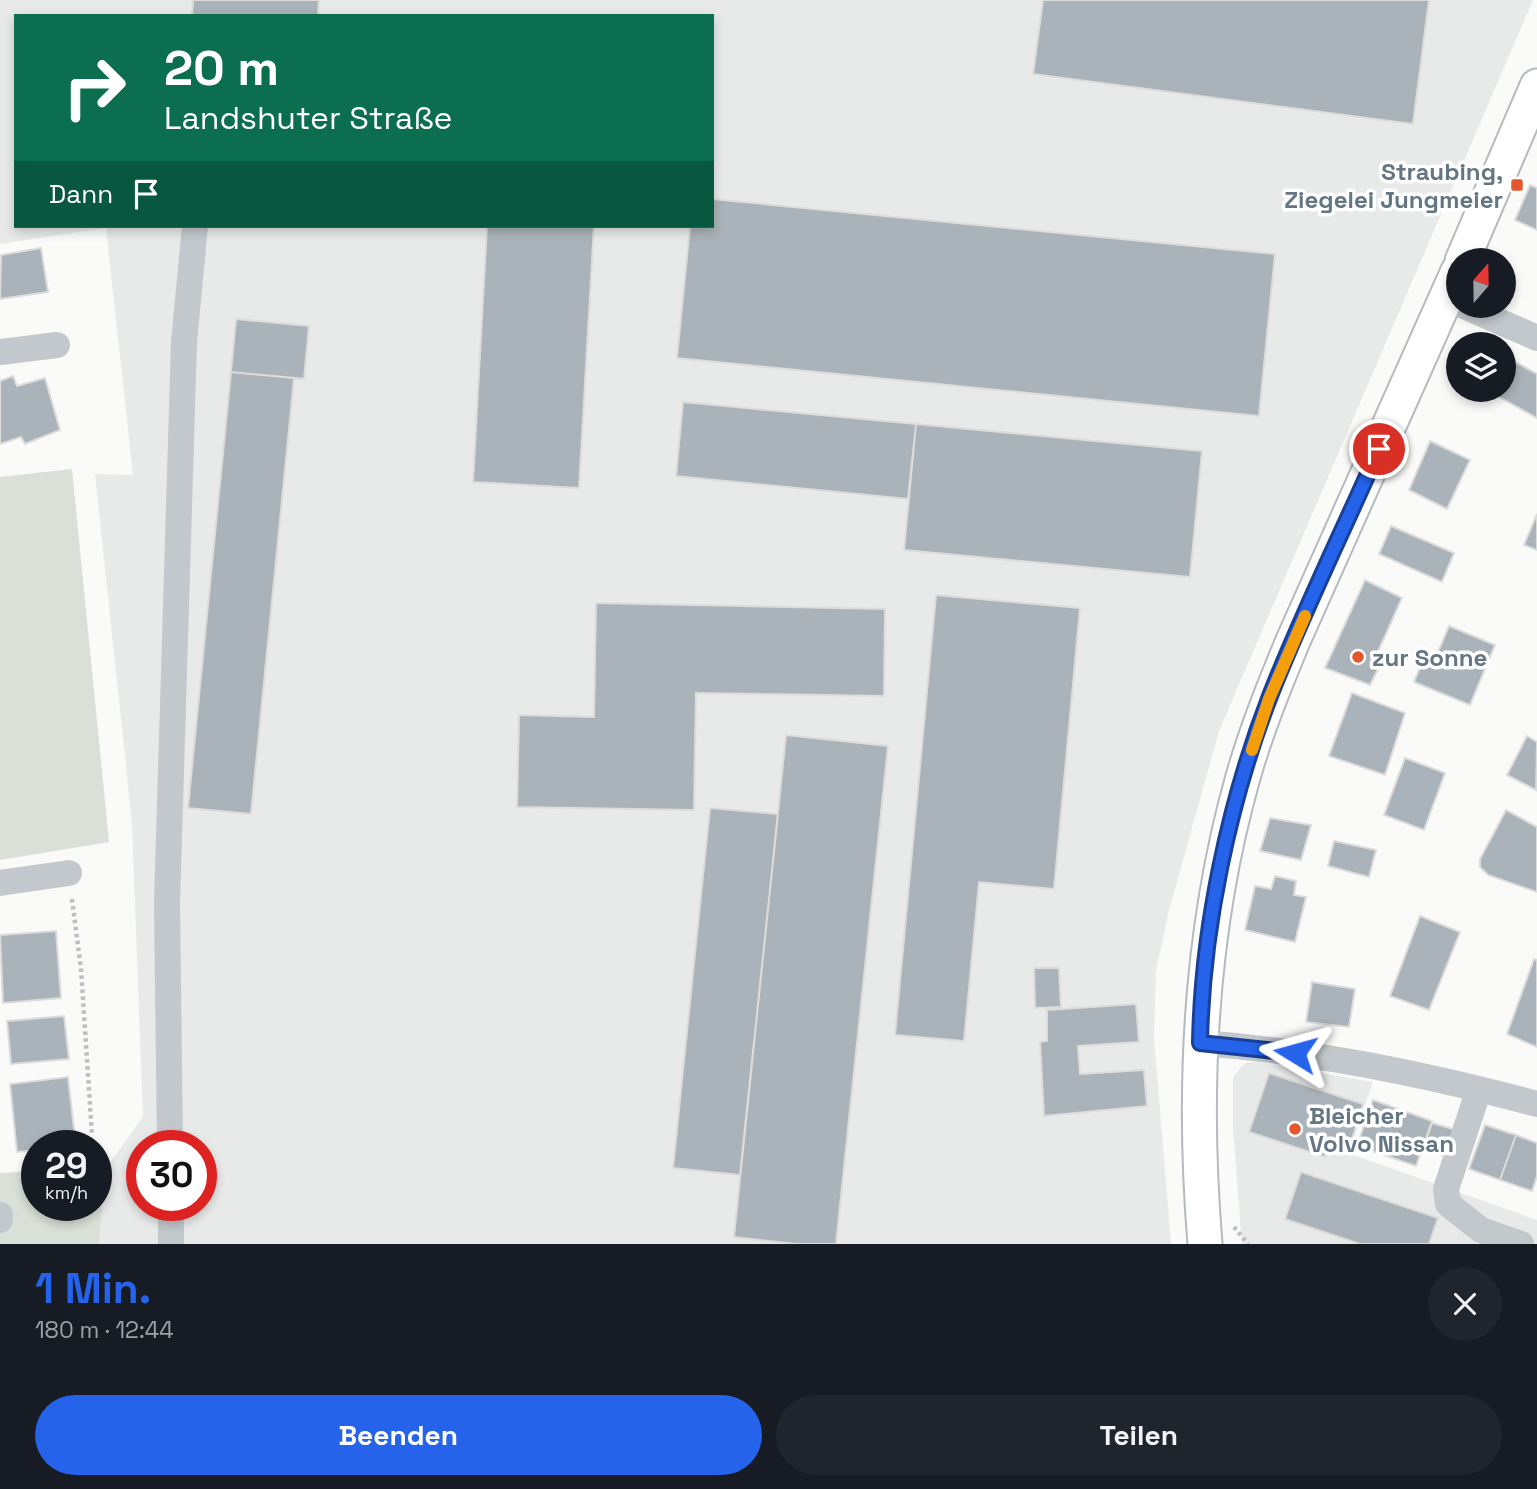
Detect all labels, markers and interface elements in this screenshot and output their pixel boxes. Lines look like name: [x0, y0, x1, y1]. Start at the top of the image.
text: 20 m: [164, 37, 279, 99]
icon: right: [49, 42, 140, 133]
text: Landshuter Straße: [164, 98, 453, 138]
place label: Straubing, Ziegelei Jungmeier: [1284, 156, 1503, 215]
icon: arrive: [127, 175, 165, 213]
text: Dann: [49, 177, 113, 211]
marker: Straubing, Ziegelei Jungmeier: [1509, 177, 1525, 193]
north arrow: [1446, 248, 1516, 318]
map controls: [1446, 248, 1516, 402]
button: layers: [1446, 332, 1516, 402]
pin: [1349, 419, 1409, 479]
icon: arrive: [1360, 430, 1398, 468]
place label: zur Sonne: [1372, 642, 1487, 673]
marker: zur Sonne: [1350, 649, 1366, 665]
position arrow: [1258, 1016, 1332, 1090]
place label: Bleicher Volvo Nissan: [1309, 1100, 1454, 1159]
marker: Bleicher Volvo Nissan: [1287, 1121, 1303, 1137]
speed limit sign: 30: [126, 1130, 217, 1221]
text: 29: [45, 1144, 88, 1188]
text: km/h: [45, 1181, 88, 1204]
text: 1 Min.: [35, 1262, 151, 1315]
button: close: [1428, 1267, 1502, 1341]
text: 180 m · 12:44: [35, 1315, 174, 1345]
button: Beenden: [35, 1395, 762, 1475]
button: Teilen: [776, 1395, 1502, 1475]

